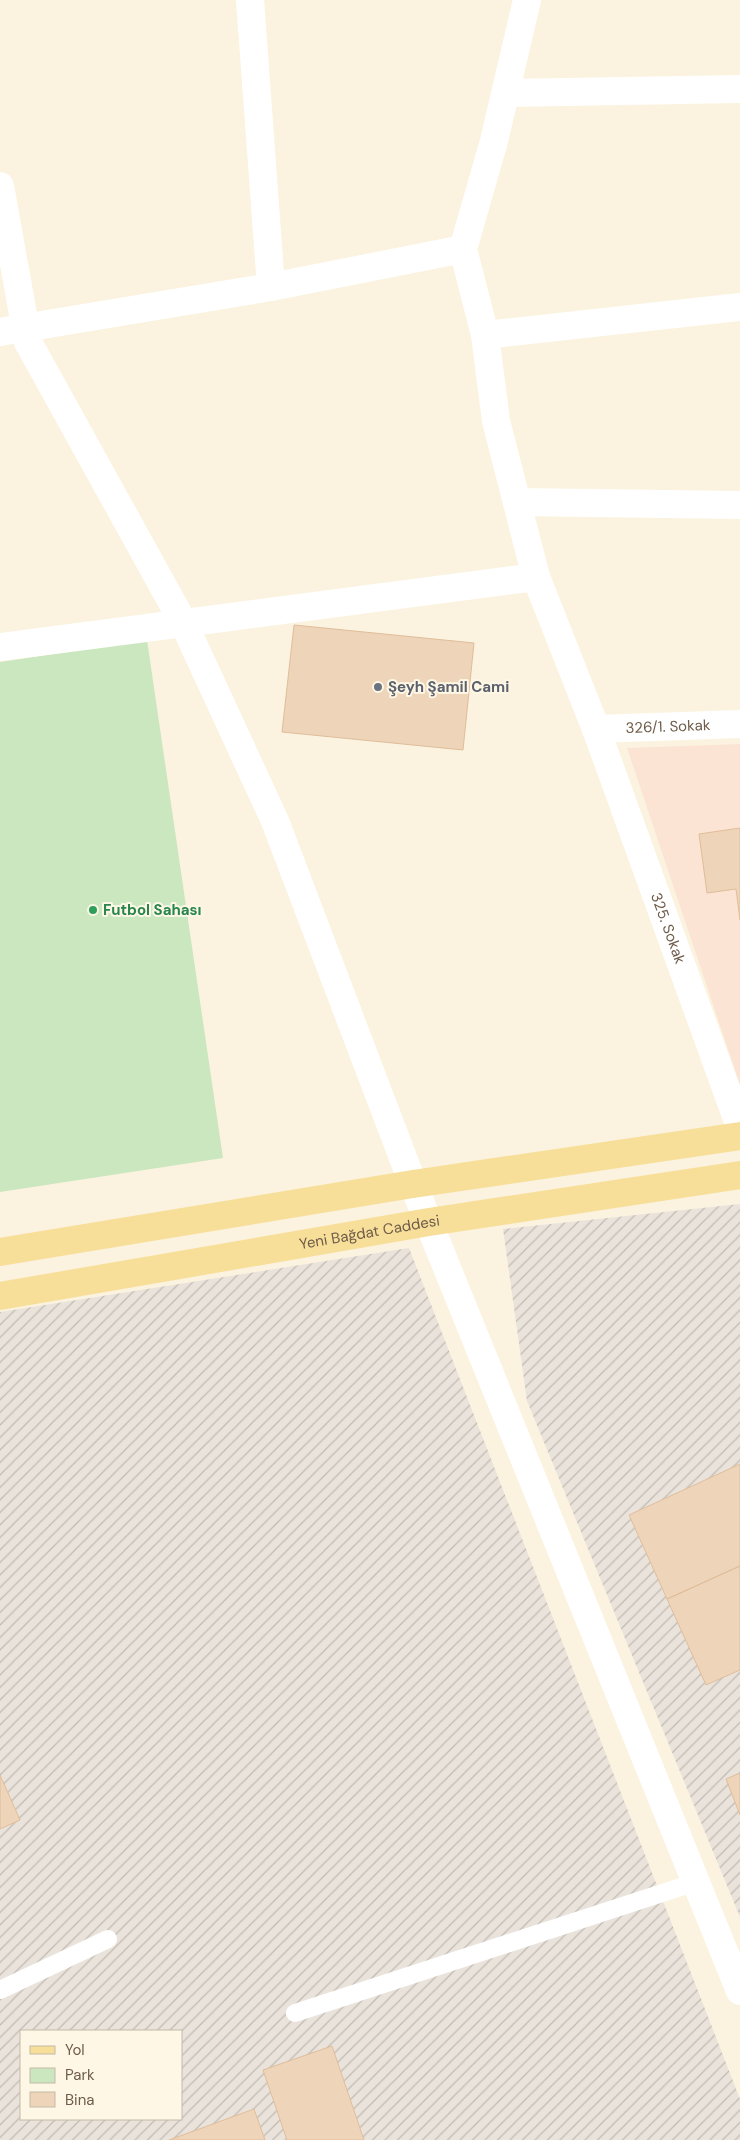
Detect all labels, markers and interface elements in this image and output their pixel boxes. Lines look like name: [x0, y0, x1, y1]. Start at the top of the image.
place label: Şeyh Şamil Cami: [388, 677, 509, 697]
marker: Şeyh Şamil Cami: [372, 681, 384, 693]
street label: 326/1. Sokak: [625, 715, 711, 738]
street label: 325. Sokak: [646, 890, 690, 967]
place label: Futbol Sahası: [103, 900, 201, 920]
marker: Futbol Sahası: [87, 904, 99, 916]
street label: Yeni Bağdat Caddesi: [298, 1211, 441, 1254]
legend: [20, 2030, 182, 2120]
text: Yol: [65, 2040, 85, 2060]
text: Park: [65, 2065, 95, 2085]
text: Bina: [65, 2090, 94, 2110]

